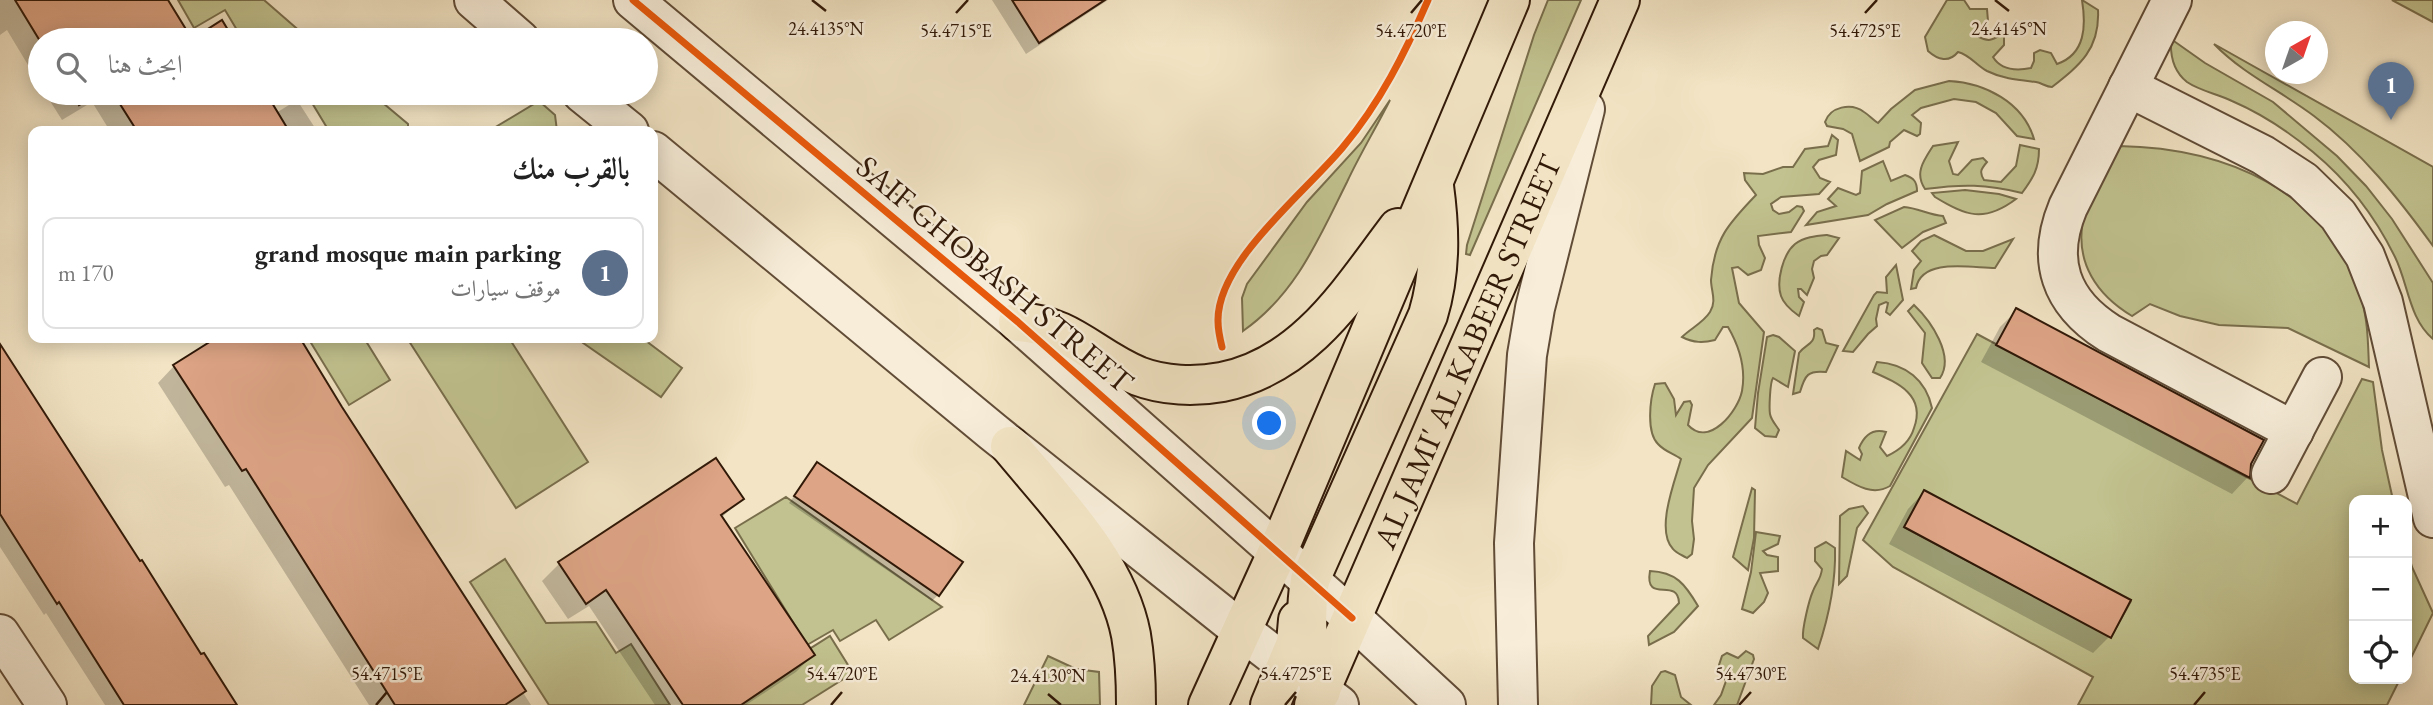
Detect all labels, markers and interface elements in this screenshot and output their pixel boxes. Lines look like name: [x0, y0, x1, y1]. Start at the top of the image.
text: 24.4135°N: [788, 17, 864, 40]
text: 24.4145°N: [1971, 17, 2047, 40]
text: 54.4715°E: [920, 19, 992, 42]
text: 54.4720°E: [1375, 19, 1447, 42]
text: 54.4725°E: [1829, 19, 1901, 42]
north arrow: [2265, 21, 2328, 84]
search box: [28, 28, 658, 105]
text: ابحث هنا: [108, 47, 183, 81]
icon: search: [52, 48, 90, 86]
pin: 1: [2368, 62, 2414, 120]
street label: SAIF GHOBASH STREET: [848, 146, 1143, 403]
street label: AL JAMI' AL KABEER STREET: [1363, 148, 1571, 556]
text: بالقرب منك: [512, 149, 630, 188]
text: grand mosque main parking: [255, 236, 561, 270]
text: 170 m: [58, 258, 114, 288]
text: 1: [599, 258, 611, 288]
text: موقف سيارات: [450, 273, 561, 303]
your location: [1252, 406, 1286, 440]
map controls: [2349, 495, 2412, 684]
button: +: [2349, 495, 2412, 558]
button: −: [2349, 558, 2412, 621]
button: locate: [2349, 621, 2412, 684]
text: 54.4715°E: [351, 662, 423, 685]
text: 54.4720°E: [806, 662, 878, 685]
text: 54.4725°E: [1260, 662, 1332, 685]
text: 54.4730°E: [1715, 662, 1787, 685]
text: 54.4735°E: [2169, 662, 2241, 685]
text: 24.4130°N: [1010, 664, 1086, 687]

